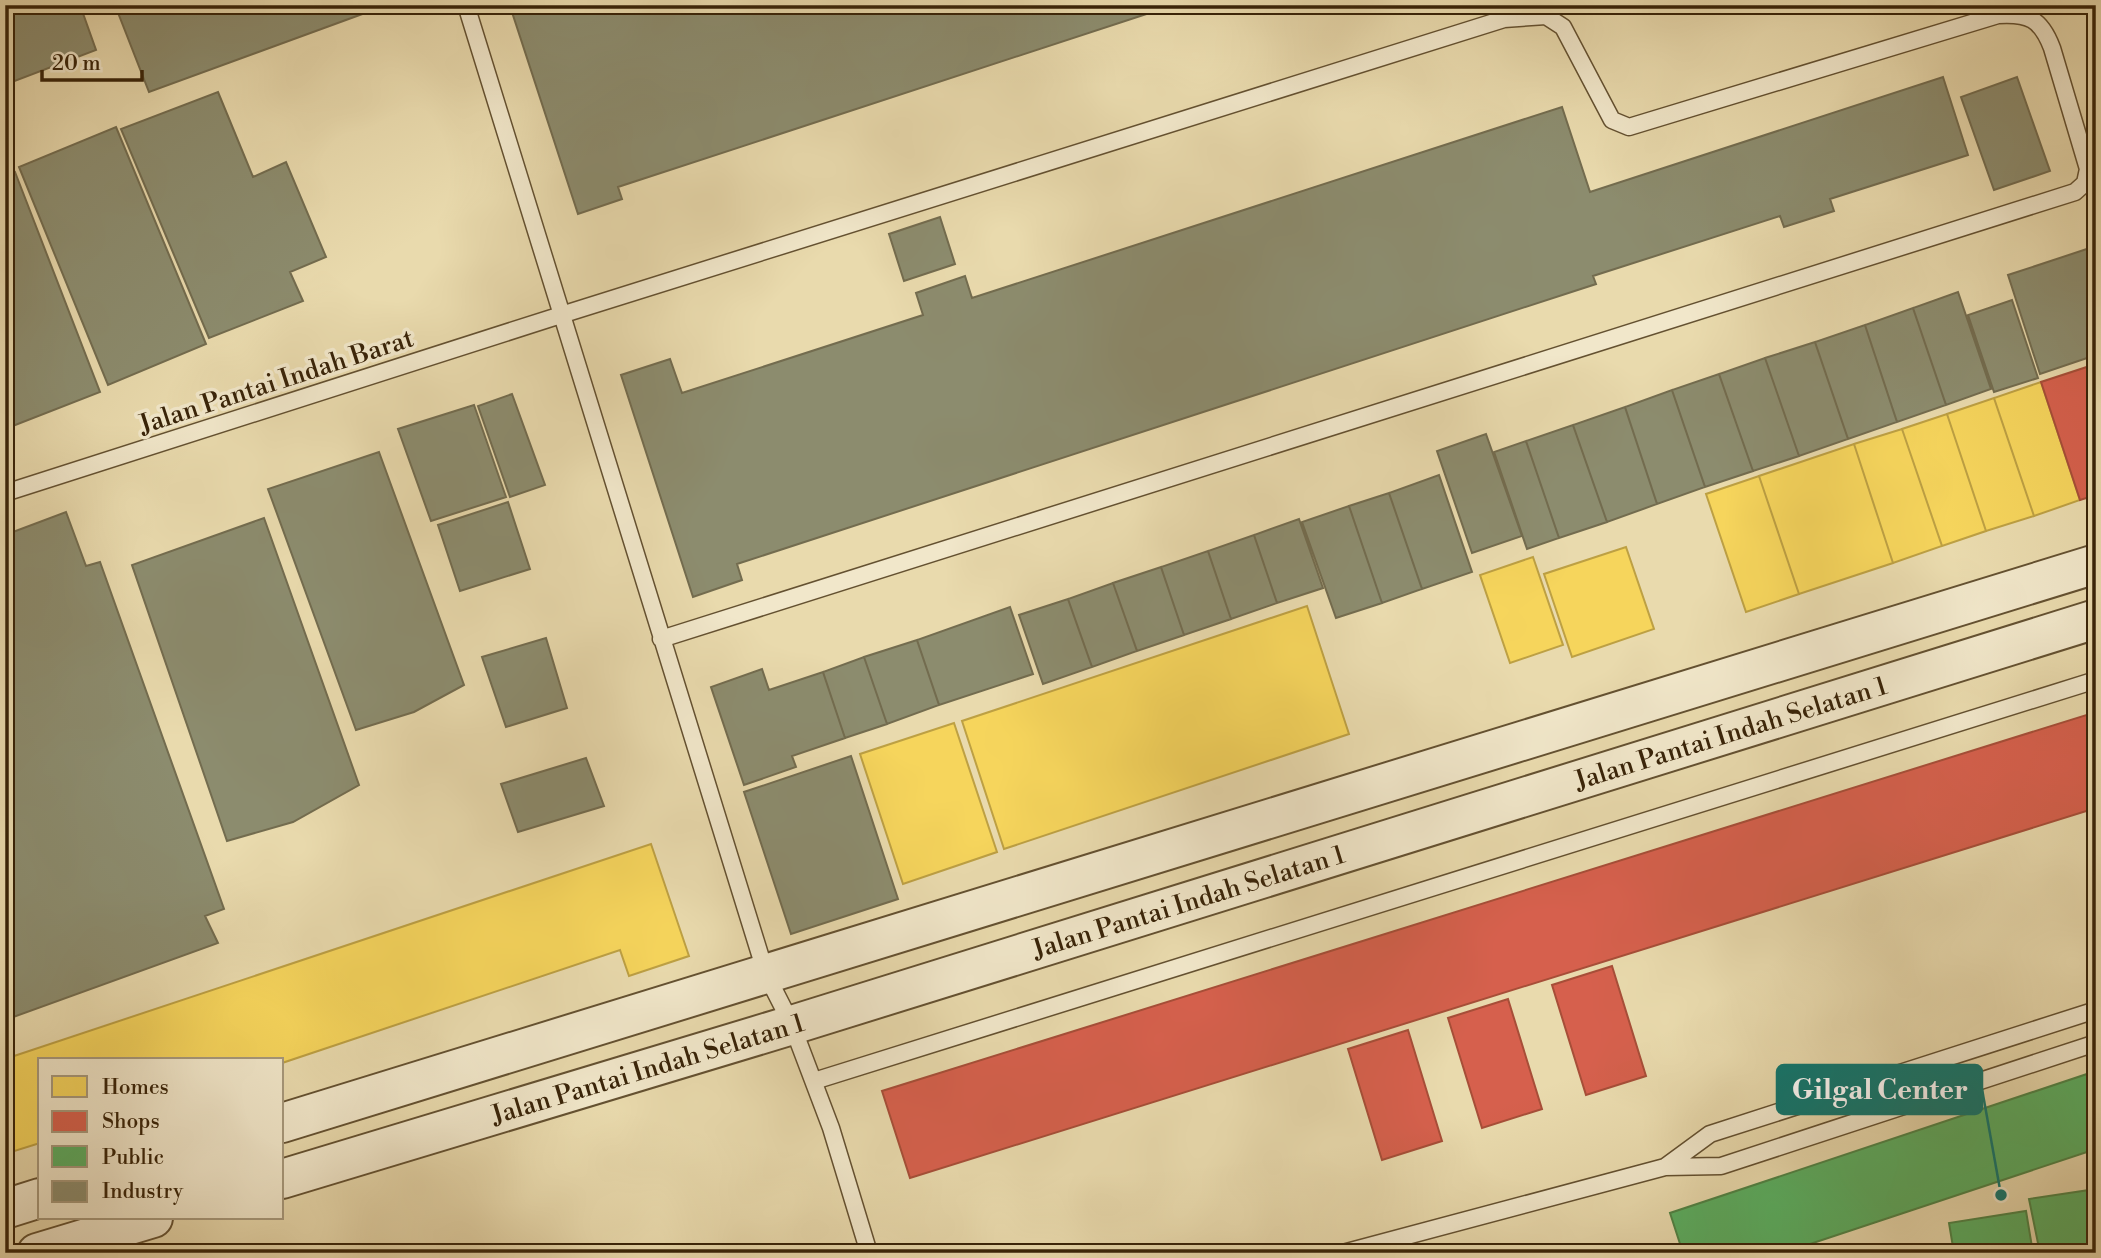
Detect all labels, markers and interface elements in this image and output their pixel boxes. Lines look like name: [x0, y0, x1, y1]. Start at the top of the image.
scale bar: [42, 38, 142, 82]
text: 20 m: [52, 51, 101, 77]
street label: Jalan Pantai Indah Barat: [134, 322, 418, 442]
street label: Jalan Pantai Indah Selatan 1: [1570, 670, 1891, 798]
street label: Jalan Pantai Indah Selatan 1: [1028, 839, 1349, 966]
street label: Jalan Pantai Indah Selatan 1: [487, 1007, 809, 1132]
legend: [38, 1058, 284, 1220]
callout: Gilgal Center: [1777, 1065, 1982, 1114]
text: Gilgal Center: [1792, 1073, 1968, 1108]
text: Homes: [102, 1075, 169, 1101]
text: Shops: [102, 1109, 160, 1135]
text: Public: [102, 1145, 164, 1171]
text: Industry: [102, 1179, 184, 1205]

